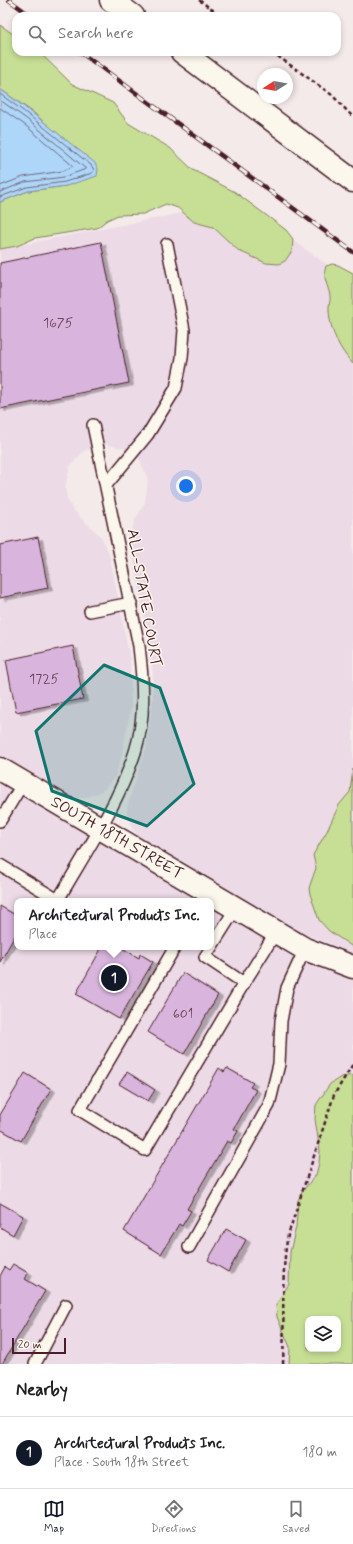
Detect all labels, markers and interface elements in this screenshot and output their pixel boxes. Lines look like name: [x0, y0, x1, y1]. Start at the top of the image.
search box: [12, 12, 341, 56]
icon: search: [26, 23, 48, 45]
text: Search here: [58, 24, 134, 44]
north arrow: [257, 68, 293, 104]
house number: 1675: [43, 314, 73, 332]
your location: [176, 476, 196, 496]
street label: ALL-STATE COURT: [122, 527, 166, 669]
house number: 1725: [29, 670, 59, 688]
street label: SOUTH 18TH STREET: [47, 791, 187, 885]
popup: [14, 898, 214, 950]
text: Architectural Products Inc.: [28, 906, 200, 926]
text: Place: [28, 926, 57, 943]
pin: 1: [101, 963, 127, 993]
house number: 601: [173, 1005, 193, 1023]
map controls: [305, 1316, 341, 1352]
button: layers: [305, 1316, 341, 1352]
scale bar: [12, 1336, 66, 1355]
text: 20 m: [18, 1338, 41, 1352]
text: Nearby: [16, 1379, 68, 1401]
text: Architectural Products Inc.: [54, 1434, 225, 1454]
text: 1: [26, 1444, 32, 1461]
text: 180 m: [302, 1444, 337, 1461]
text: Place · South 18th Street: [54, 1454, 189, 1471]
tab: Map: [43, 1498, 65, 1536]
tab: Directions: [151, 1498, 196, 1536]
tab: Saved: [282, 1498, 310, 1536]

